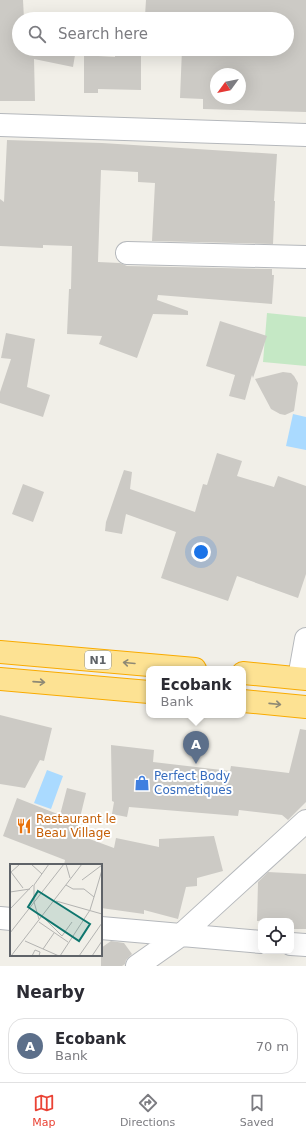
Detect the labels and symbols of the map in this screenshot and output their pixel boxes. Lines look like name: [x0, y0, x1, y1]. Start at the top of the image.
north arrow: [210, 68, 246, 104]
your location: [191, 542, 211, 562]
road number: N1: [85, 651, 111, 669]
one-way arrow: [123, 659, 136, 667]
one-way arrow: [32, 678, 45, 685]
one-way arrow: [268, 701, 281, 708]
pin: A: [183, 731, 209, 764]
place label: Perfect Body Cosmetiques: [154, 769, 232, 797]
shop icon: Perfect Body Cosmetiques: [133, 774, 151, 792]
place label: Restaurant le Beau Village: [36, 812, 116, 840]
restaurant icon: Restaurant le Beau Village: [15, 817, 33, 835]
inset map: [10, 864, 102, 956]

